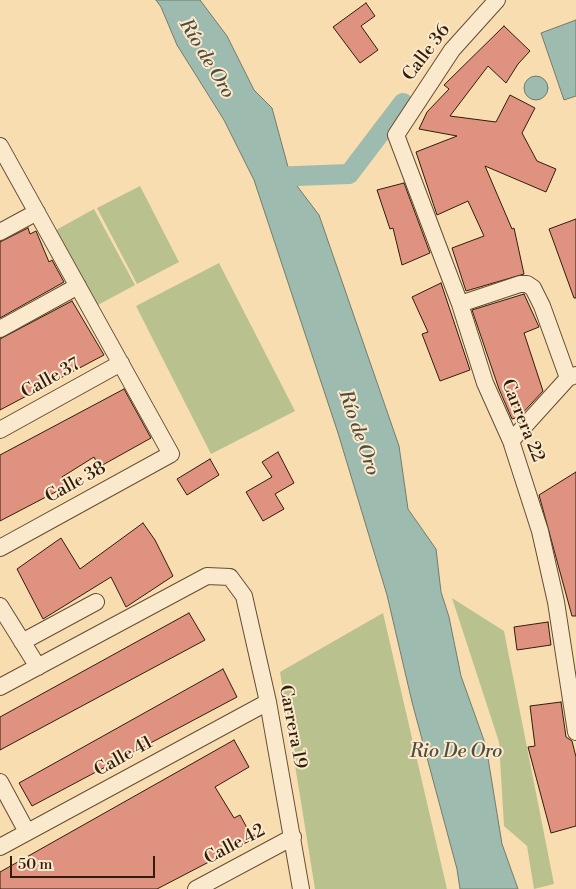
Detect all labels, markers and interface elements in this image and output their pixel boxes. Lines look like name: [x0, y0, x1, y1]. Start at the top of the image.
water label: Río de Oro: [173, 15, 239, 103]
street label: Calle 36: [399, 20, 455, 86]
street label: Calle 37: [18, 354, 84, 404]
street label: Carrera 22: [496, 376, 548, 466]
water label: Río de Oro: [333, 387, 383, 479]
street label: Calle 38: [42, 458, 110, 508]
street label: Carrera 19: [273, 683, 311, 771]
street label: Calle 41: [91, 732, 157, 782]
water label: Rio De Oro: [410, 741, 502, 763]
street label: Calle 42: [201, 820, 269, 870]
scale bar: [12, 846, 158, 878]
text: 50 m: [18, 855, 52, 874]

